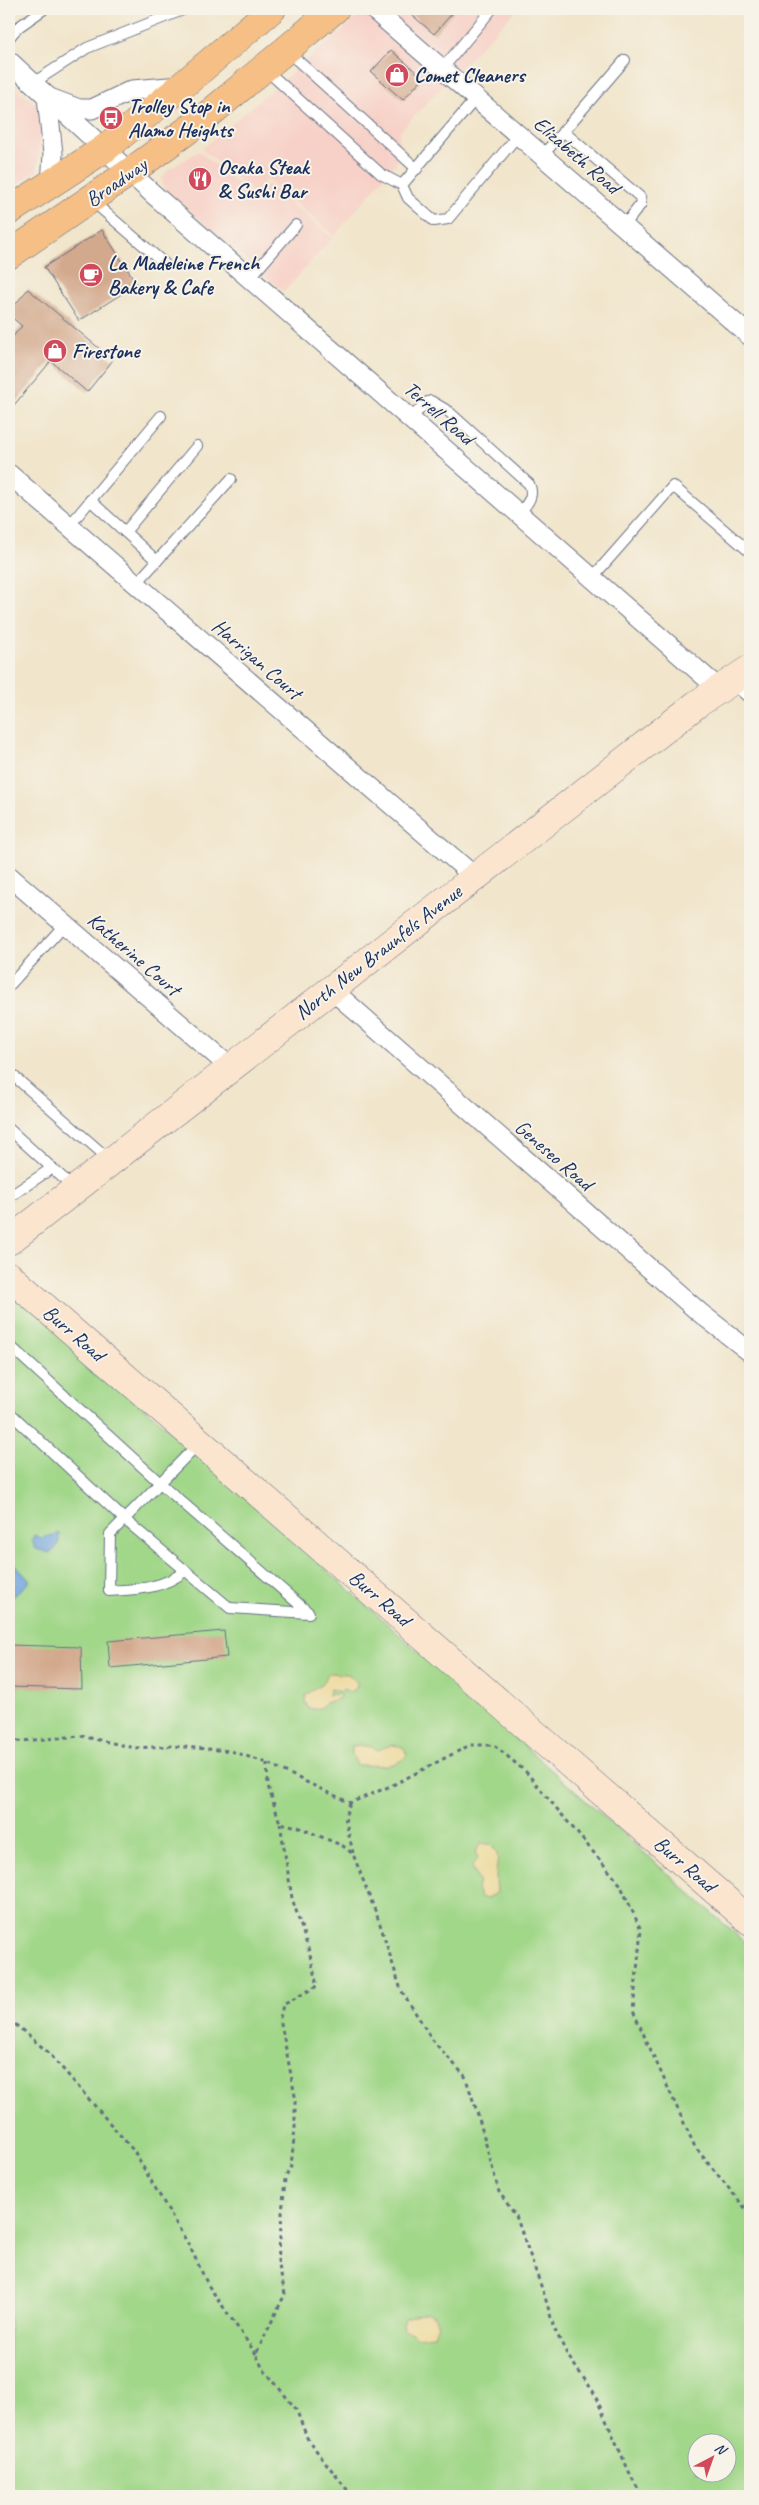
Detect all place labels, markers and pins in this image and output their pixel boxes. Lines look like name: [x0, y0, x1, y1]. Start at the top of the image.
shop icon: Comet Cleaners: [384, 62, 410, 88]
place label: Comet Cleaners: [414, 62, 527, 88]
place label: Trolley Stop in Alamo Heights: [128, 93, 235, 143]
bus stop icon: Trolley Stop in Alamo Heights: [98, 105, 124, 131]
place label: Osaka Steak & Sushi Bar: [218, 154, 311, 204]
restaurant icon: Osaka Steak & Sushi Bar: [187, 166, 213, 192]
place label: La Madeleine French Bakery & Cafe: [108, 250, 260, 300]
cafe icon: La Madeleine French Bakery & Cafe: [78, 262, 104, 288]
shop icon: Firestone: [42, 338, 68, 364]
place label: Firestone: [72, 338, 141, 364]

